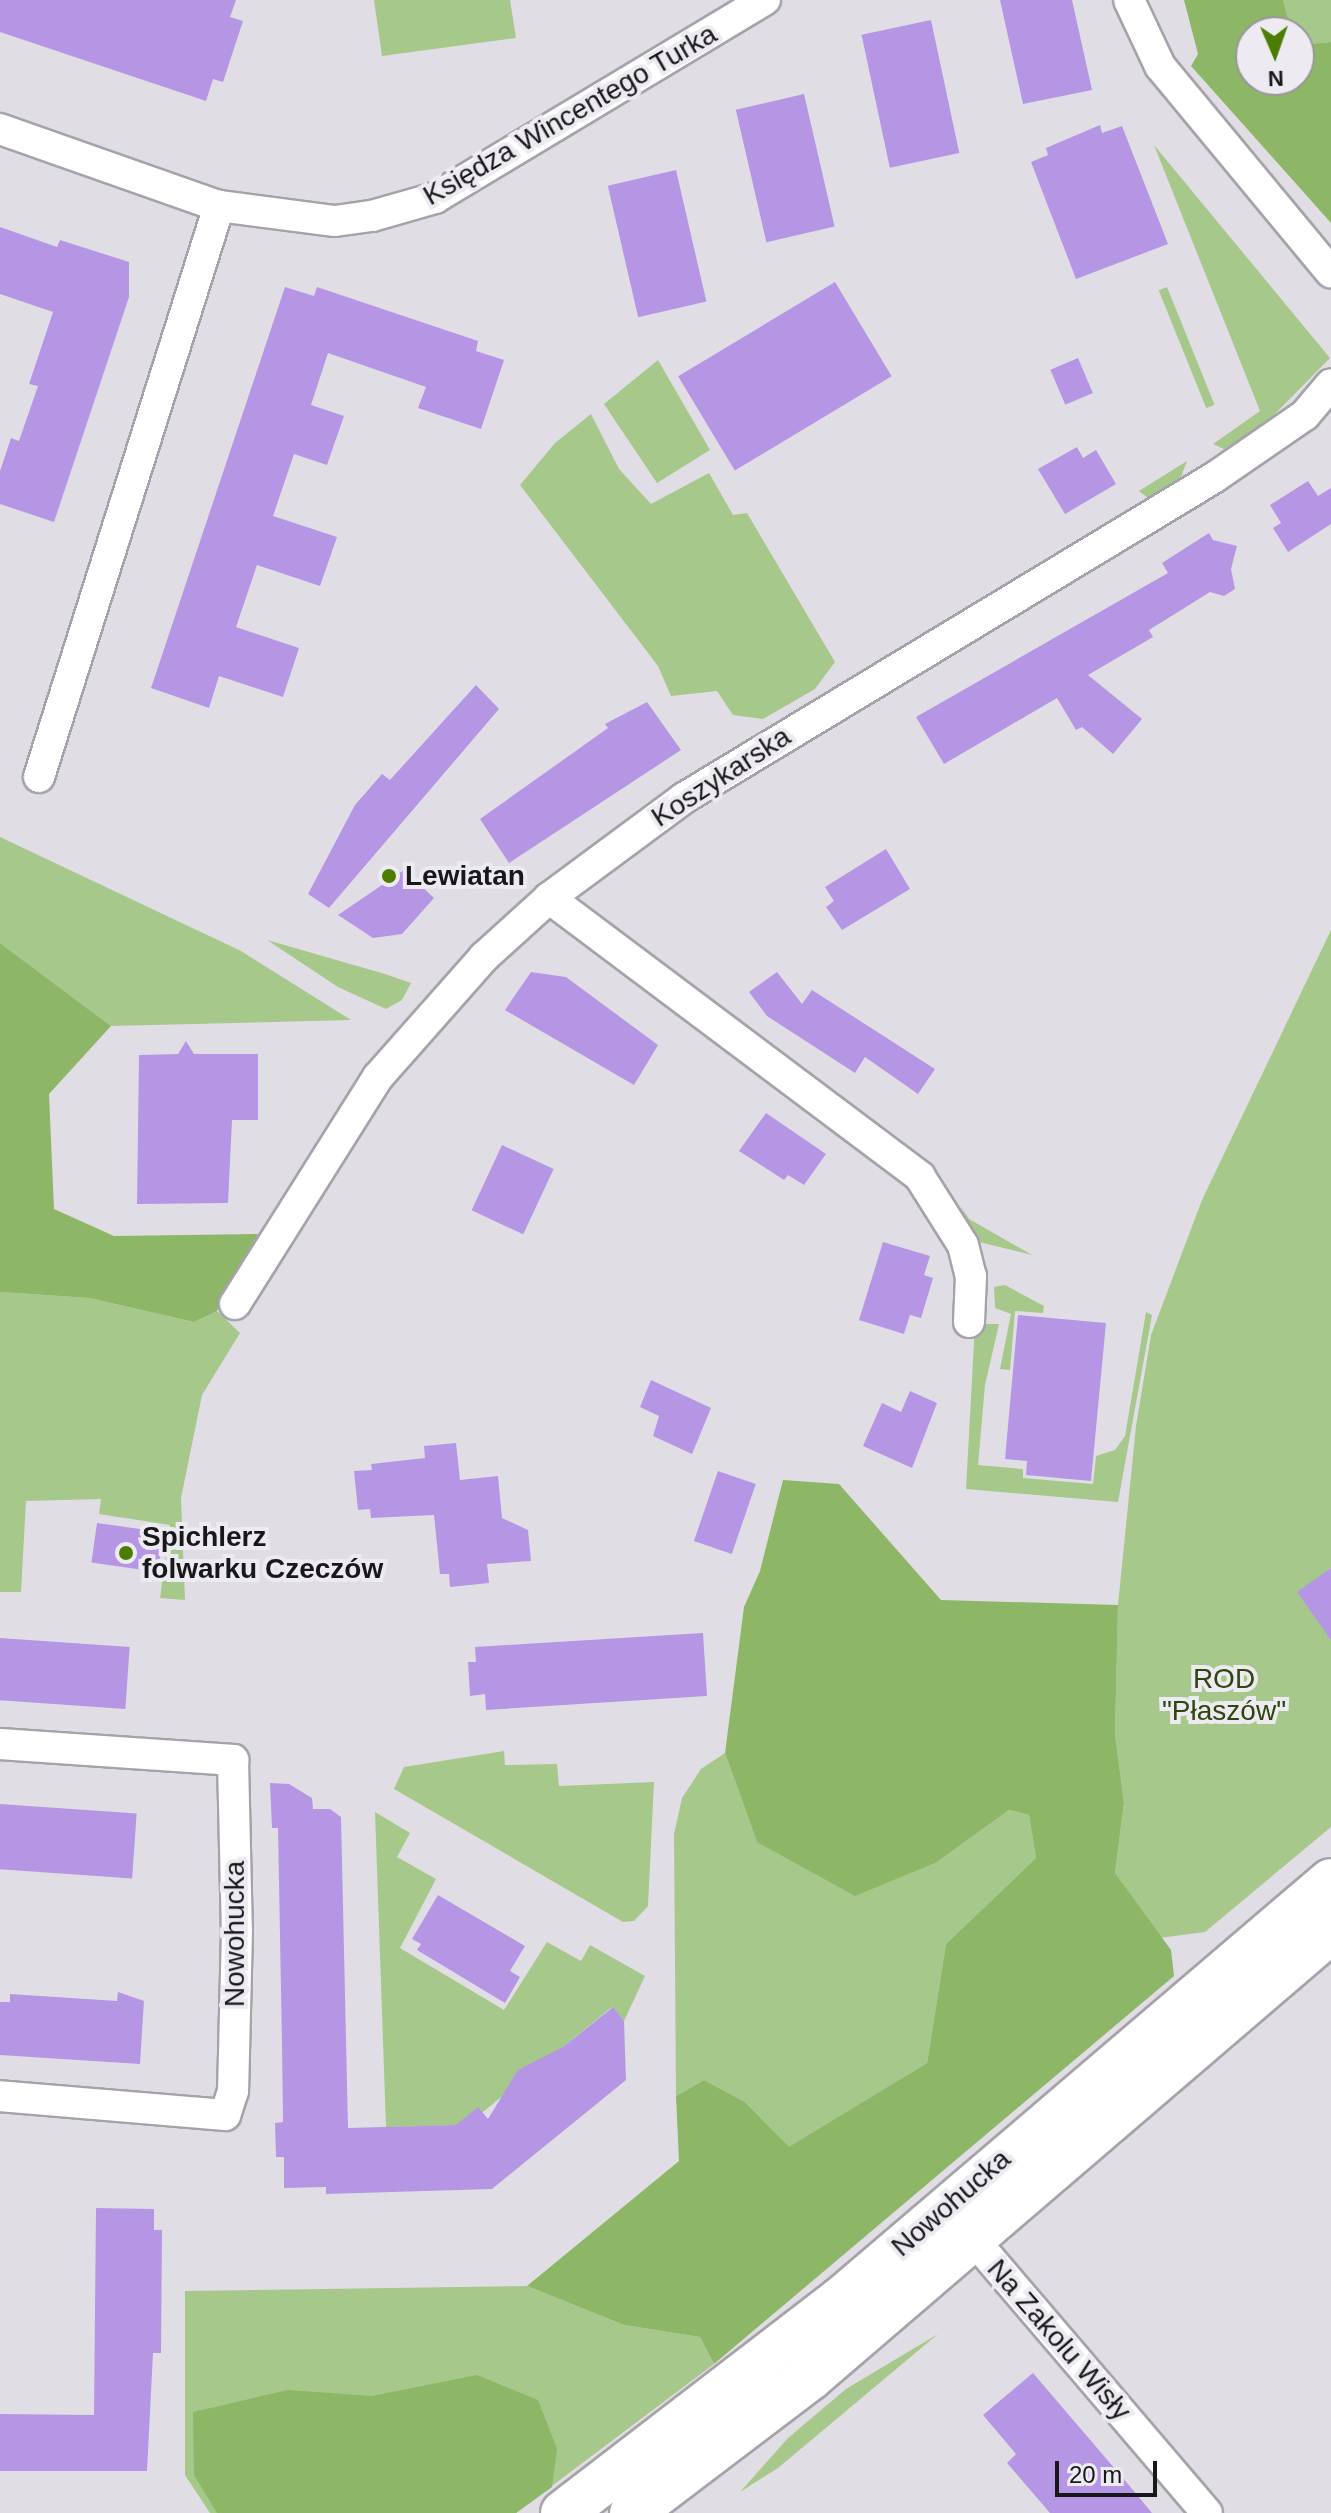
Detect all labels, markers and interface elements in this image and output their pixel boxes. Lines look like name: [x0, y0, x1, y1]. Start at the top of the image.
north arrow: [1235, 16, 1315, 96]
street label: Księdza Wincentego Turka: [417, 17, 723, 213]
text: N: [1267, 66, 1284, 91]
street label: Koszykarska: [645, 720, 797, 834]
place label: Lewiatan: [405, 859, 525, 893]
marker: Lewiatan: [380, 867, 398, 885]
place label: Spichlerz folwarku Czeczów: [142, 1520, 383, 1586]
marker: Spichlerz folwarku Czeczów: [117, 1544, 135, 1562]
park label: ROD "Płaszów": [1162, 1662, 1286, 1728]
street label: Nowohucka: [218, 1861, 252, 2007]
street label: Nowohucka: [885, 2142, 1017, 2264]
street label: Na Zakolu Wisły: [980, 2253, 1138, 2427]
scale bar: [1059, 2445, 1161, 2495]
text: 20 m: [1069, 2461, 1122, 2488]

